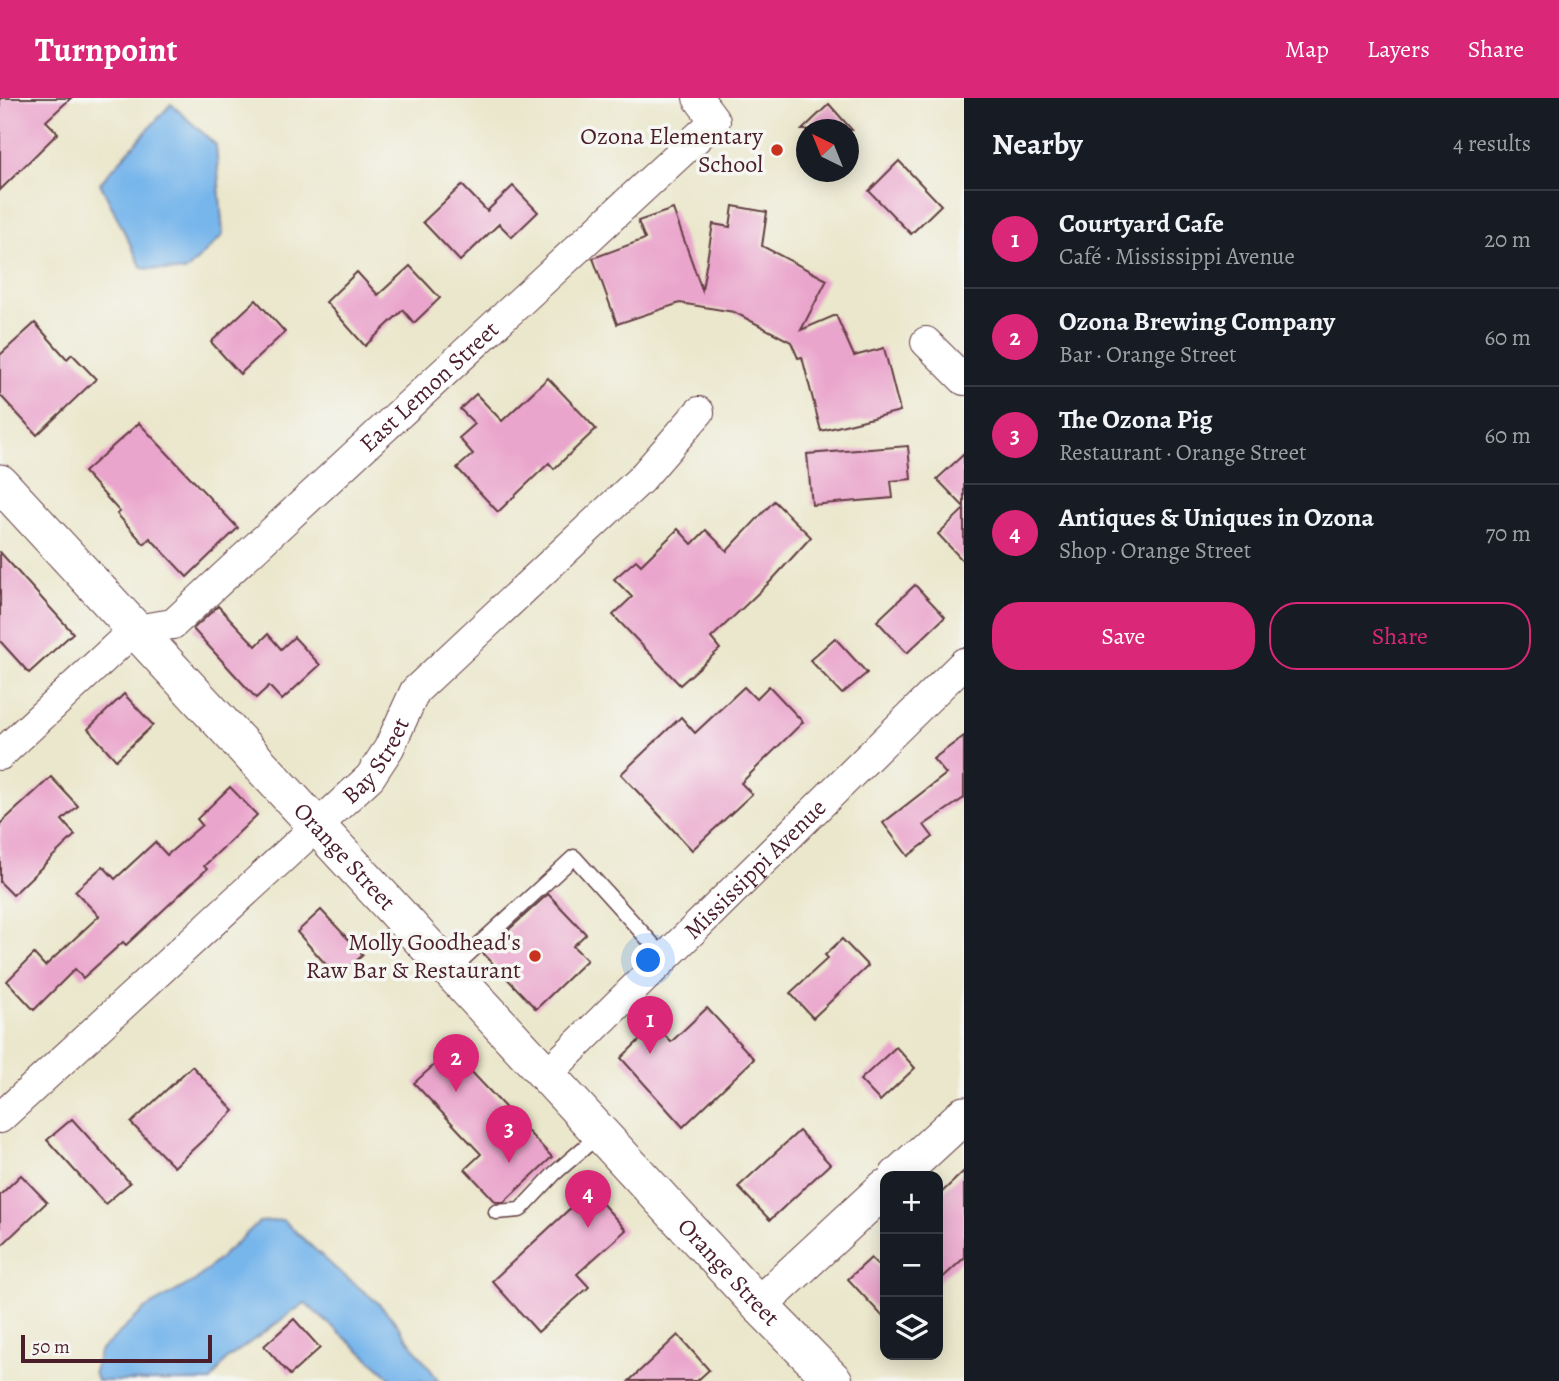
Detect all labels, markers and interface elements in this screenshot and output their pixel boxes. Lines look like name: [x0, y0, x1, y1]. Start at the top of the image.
text: Turnpoint: [35, 27, 177, 72]
text: Map: [1285, 33, 1329, 65]
text: Layers: [1367, 33, 1430, 65]
text: Share: [1468, 33, 1524, 65]
north arrow: [796, 119, 859, 182]
place label: Ozona Elementary School: [580, 120, 763, 180]
text: Nearby: [992, 124, 1083, 164]
text: 4 results: [1453, 128, 1531, 159]
marker: Ozona Elementary School: [769, 142, 785, 158]
text: Courtyard Cafe: [1059, 206, 1224, 241]
text: 1: [1011, 224, 1019, 255]
text: 20 m: [1484, 224, 1531, 255]
text: Café · Mississippi Avenue: [1059, 241, 1295, 272]
text: Ozona Brewing Company: [1059, 304, 1335, 339]
street label: East Lemon Street: [353, 314, 506, 459]
text: 2: [1009, 322, 1021, 353]
text: 60 m: [1484, 322, 1531, 353]
text: Bar · Orange Street: [1059, 339, 1237, 370]
text: The Ozona Pig: [1059, 402, 1213, 437]
text: 3: [1010, 420, 1020, 451]
text: 60 m: [1484, 420, 1531, 451]
text: Restaurant · Orange Street: [1059, 437, 1307, 468]
text: Antiques & Uniques in Ozona: [1059, 500, 1374, 535]
text: 4: [1010, 518, 1020, 549]
text: 70 m: [1485, 518, 1531, 549]
text: Shop · Orange Street: [1059, 535, 1251, 566]
button: Save: [992, 602, 1255, 670]
button: Share: [1269, 602, 1531, 670]
street label: Bay Street: [335, 712, 417, 811]
street label: Mississippi Avenue: [677, 792, 833, 946]
street label: Orange Street: [287, 795, 403, 917]
place label: Molly Goodhead's Raw Bar & Restaurant: [306, 926, 521, 986]
your location: [631, 943, 665, 977]
marker: Molly Goodhead's Raw Bar & Restaurant: [527, 948, 543, 964]
pin: 1: [627, 996, 673, 1054]
pin: 2: [433, 1034, 479, 1092]
pin: 3: [486, 1105, 532, 1163]
pin: 4: [565, 1170, 611, 1228]
map controls: [880, 1171, 943, 1360]
button: +: [880, 1171, 943, 1234]
street label: Orange Street: [671, 1211, 787, 1333]
button: −: [880, 1234, 943, 1297]
button: layers: [880, 1297, 943, 1360]
scale bar: [21, 1332, 212, 1364]
text: 50 m: [32, 1334, 70, 1360]

